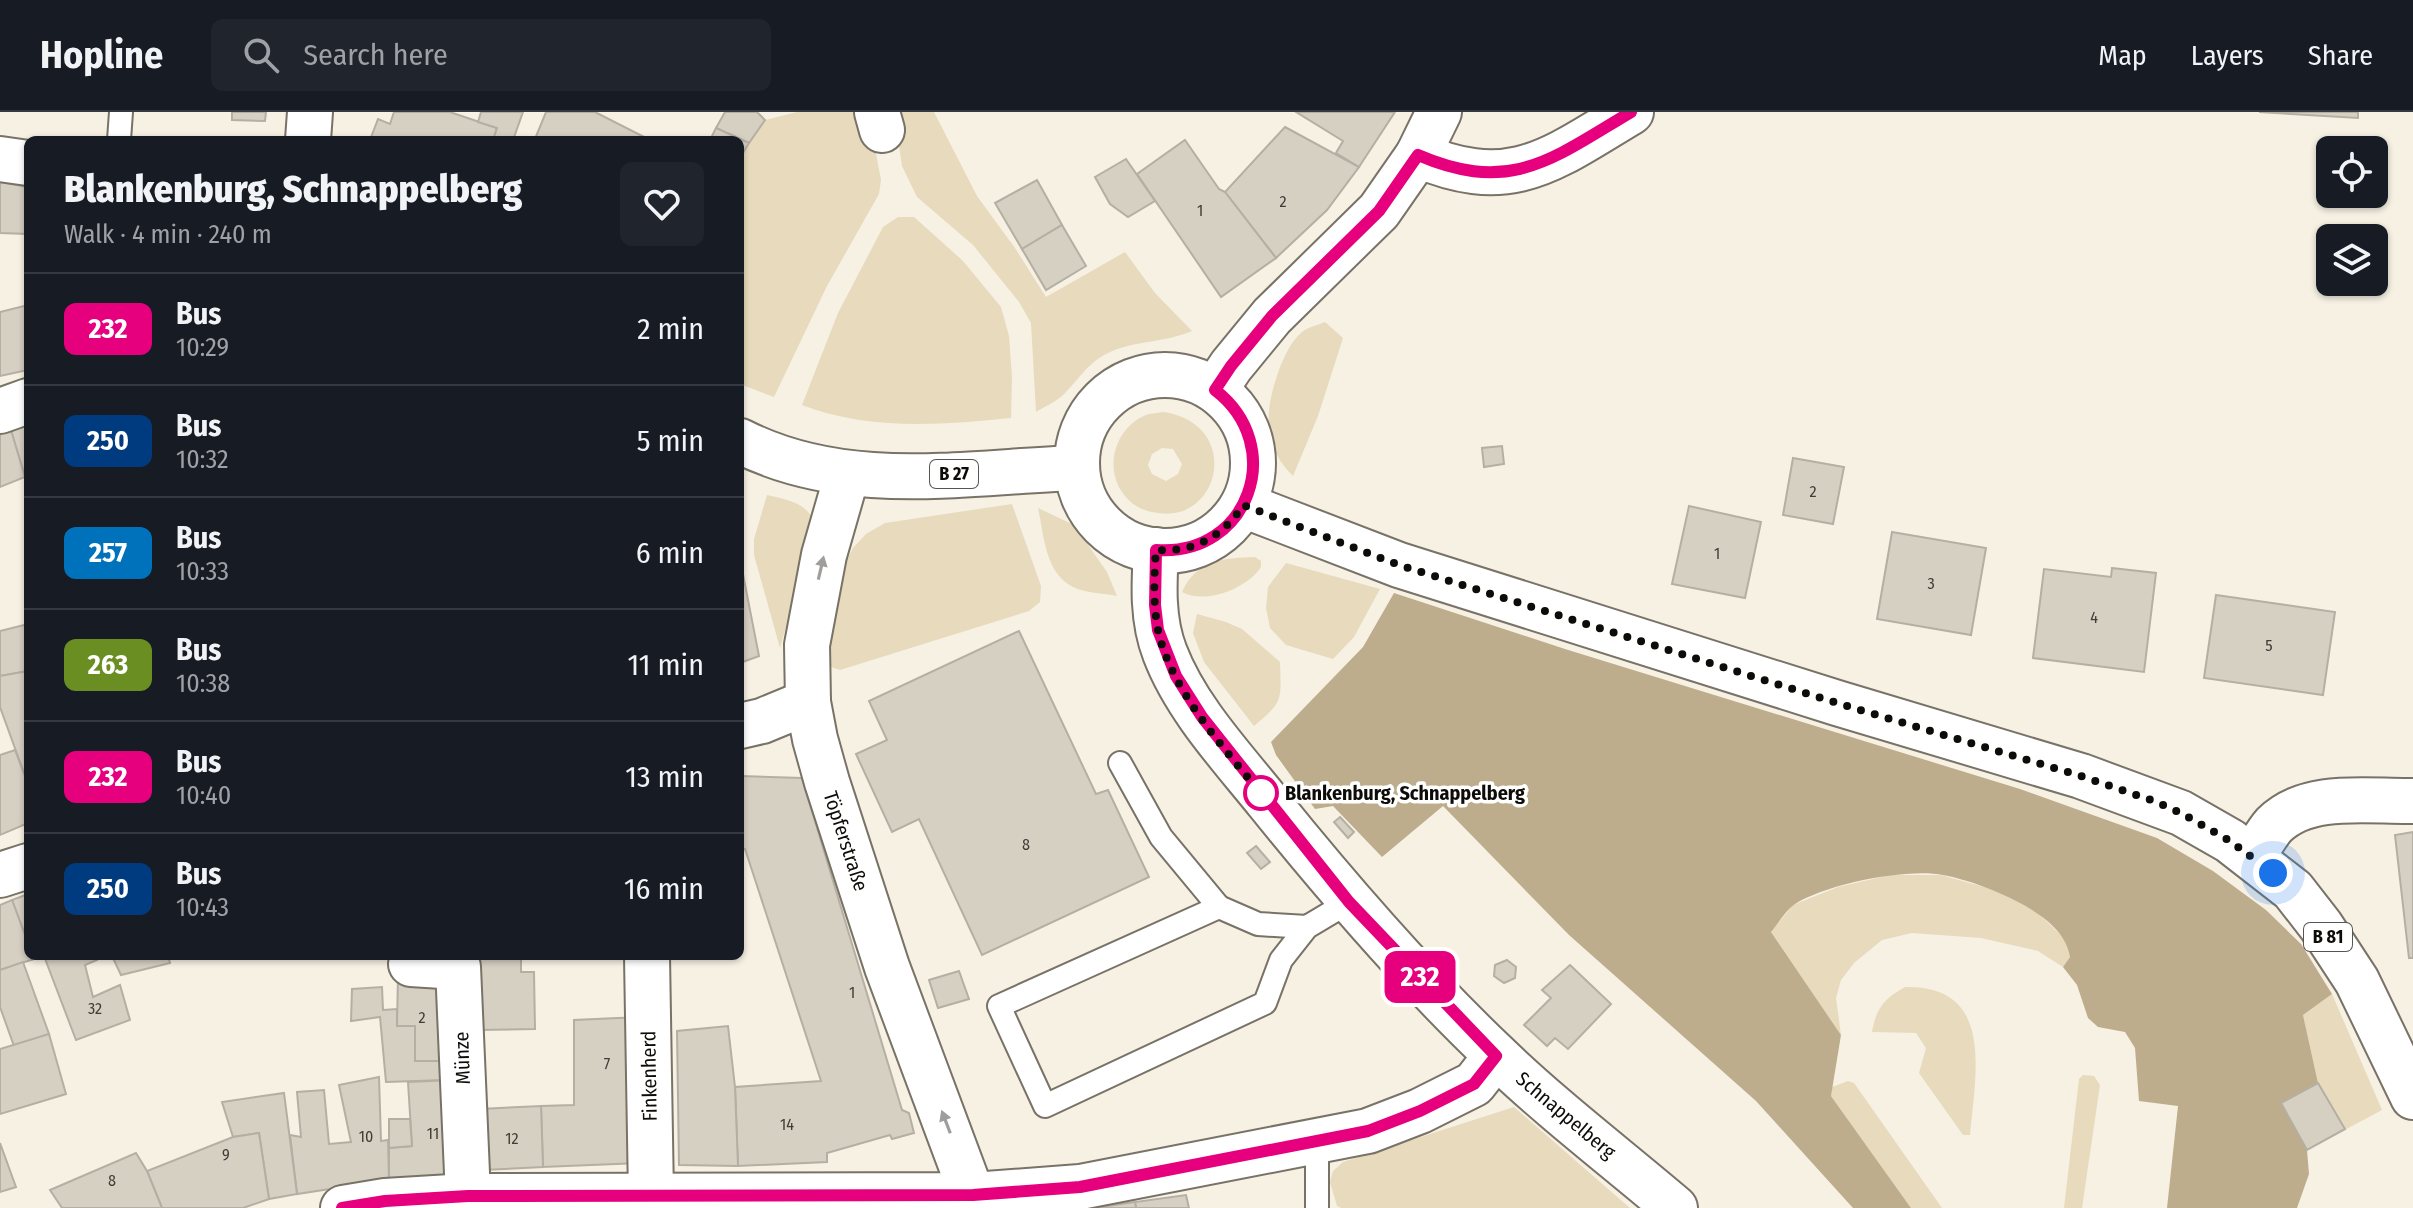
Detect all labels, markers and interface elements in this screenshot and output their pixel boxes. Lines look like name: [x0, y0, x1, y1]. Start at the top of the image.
search box: [211, 19, 771, 91]
text: Hopline: [40, 32, 163, 78]
icon: search: [239, 33, 283, 77]
text: Search here: [303, 37, 448, 73]
text: Map: [2098, 39, 2147, 72]
text: Layers: [2191, 39, 2264, 72]
text: Share: [2308, 39, 2373, 72]
map controls: [2316, 136, 2388, 296]
button: locate: [2316, 136, 2388, 208]
button: heart: [620, 162, 704, 246]
text: Blankenburg, Schnappelberg: [64, 166, 522, 212]
house number: 2: [1279, 192, 1287, 211]
house number: 1: [1197, 201, 1203, 220]
text: Walk · 4 min · 240 m: [64, 219, 272, 250]
button: layers: [2316, 224, 2388, 296]
text: Bus: [176, 296, 221, 332]
text: 2 min: [637, 311, 704, 347]
text: 232: [89, 312, 127, 345]
text: 10:29: [176, 332, 229, 363]
text: Bus: [176, 408, 221, 444]
text: 5 min: [637, 423, 704, 459]
text: 250: [87, 424, 129, 457]
text: 10:32: [176, 444, 228, 475]
road number: B 27: [930, 460, 978, 488]
house number: 2: [1809, 482, 1817, 501]
text: Bus: [176, 520, 221, 556]
text: 6 min: [636, 535, 704, 571]
text: 257: [89, 536, 127, 569]
house number: 1: [1714, 544, 1720, 563]
text: 10:33: [176, 556, 229, 587]
one-way arrow: [815, 556, 828, 581]
house number: 3: [1927, 574, 1935, 593]
house number: 4: [2090, 608, 2098, 627]
text: Bus: [176, 632, 221, 668]
house number: 5: [2265, 636, 2273, 655]
text: 11 min: [628, 647, 704, 683]
text: 263: [88, 648, 128, 681]
text: 10:38: [176, 668, 230, 699]
text: Bus: [176, 744, 221, 780]
text: 13 min: [625, 759, 704, 795]
text: 232: [89, 760, 127, 793]
marker: Blankenburg, Schnappelberg: [1244, 776, 1278, 810]
text: 10:40: [176, 780, 231, 811]
place label: Blankenburg, Schnappelberg: [1285, 781, 1525, 805]
street label: Töpferstraße: [819, 788, 873, 894]
house number: 8: [1022, 835, 1030, 854]
your location: [2253, 853, 2293, 893]
text: Bus: [176, 856, 221, 892]
text: 16 min: [624, 871, 704, 907]
text: 250: [87, 872, 129, 905]
text: 10:43: [176, 892, 229, 923]
road number: B 81: [2304, 923, 2352, 951]
line badge: 232: [1374, 951, 1466, 1003]
text: 232: [1401, 960, 1439, 993]
house number: 1: [849, 983, 855, 1002]
house number: 32: [88, 999, 102, 1018]
house number: 2: [418, 1008, 426, 1027]
street label: Finkenherd: [636, 1030, 662, 1122]
street label: Münze: [449, 1031, 475, 1085]
house number: 7: [604, 1054, 611, 1073]
street label: Schnappelberg: [1511, 1066, 1621, 1164]
one-way arrow: [939, 1110, 952, 1134]
house number: 14: [780, 1115, 794, 1134]
house number: 11: [427, 1124, 439, 1143]
house number: 10: [359, 1127, 373, 1146]
house number: 12: [505, 1129, 519, 1148]
house number: 9: [222, 1145, 230, 1164]
house number: 8: [108, 1171, 116, 1190]

